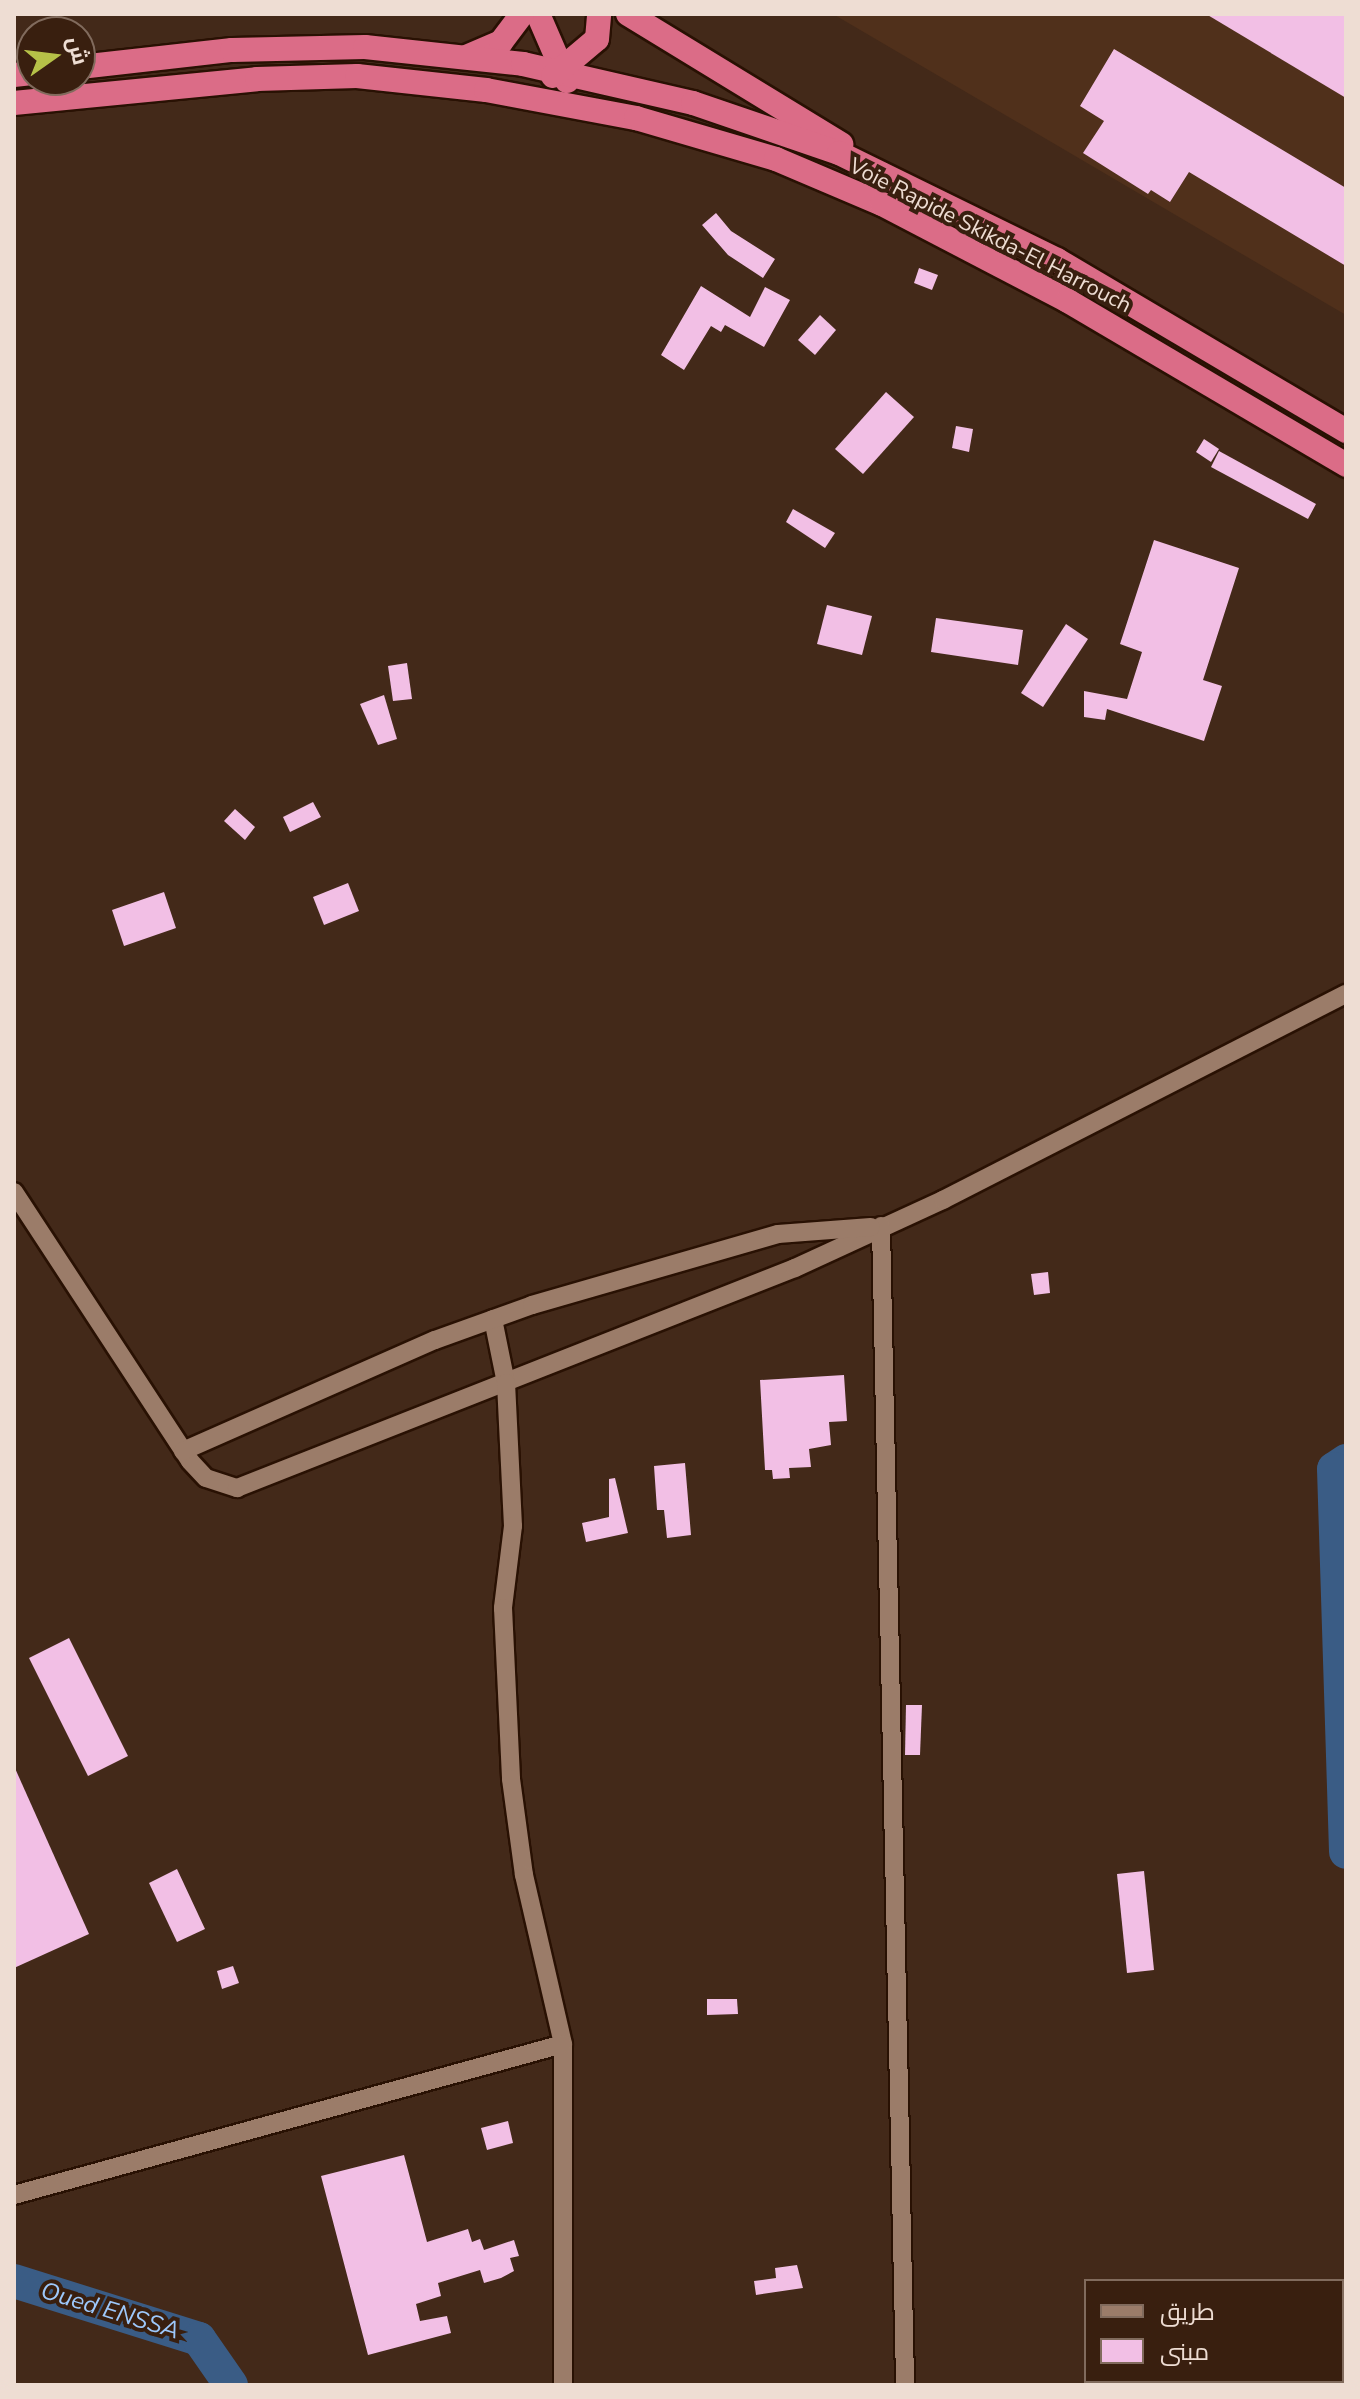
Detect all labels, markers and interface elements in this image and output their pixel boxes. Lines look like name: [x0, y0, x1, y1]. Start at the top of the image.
north arrow: [16, 16, 96, 96]
text: ش: [59, 33, 95, 68]
street label: Voie Rapide Skikda-El Harrouch: [844, 153, 1136, 319]
water label: Oued ENSSA: [37, 2276, 183, 2346]
legend: [1084, 2279, 1344, 2383]
text: طريق: [1160, 2296, 1215, 2328]
text: مبنى: [1160, 2336, 1209, 2368]

